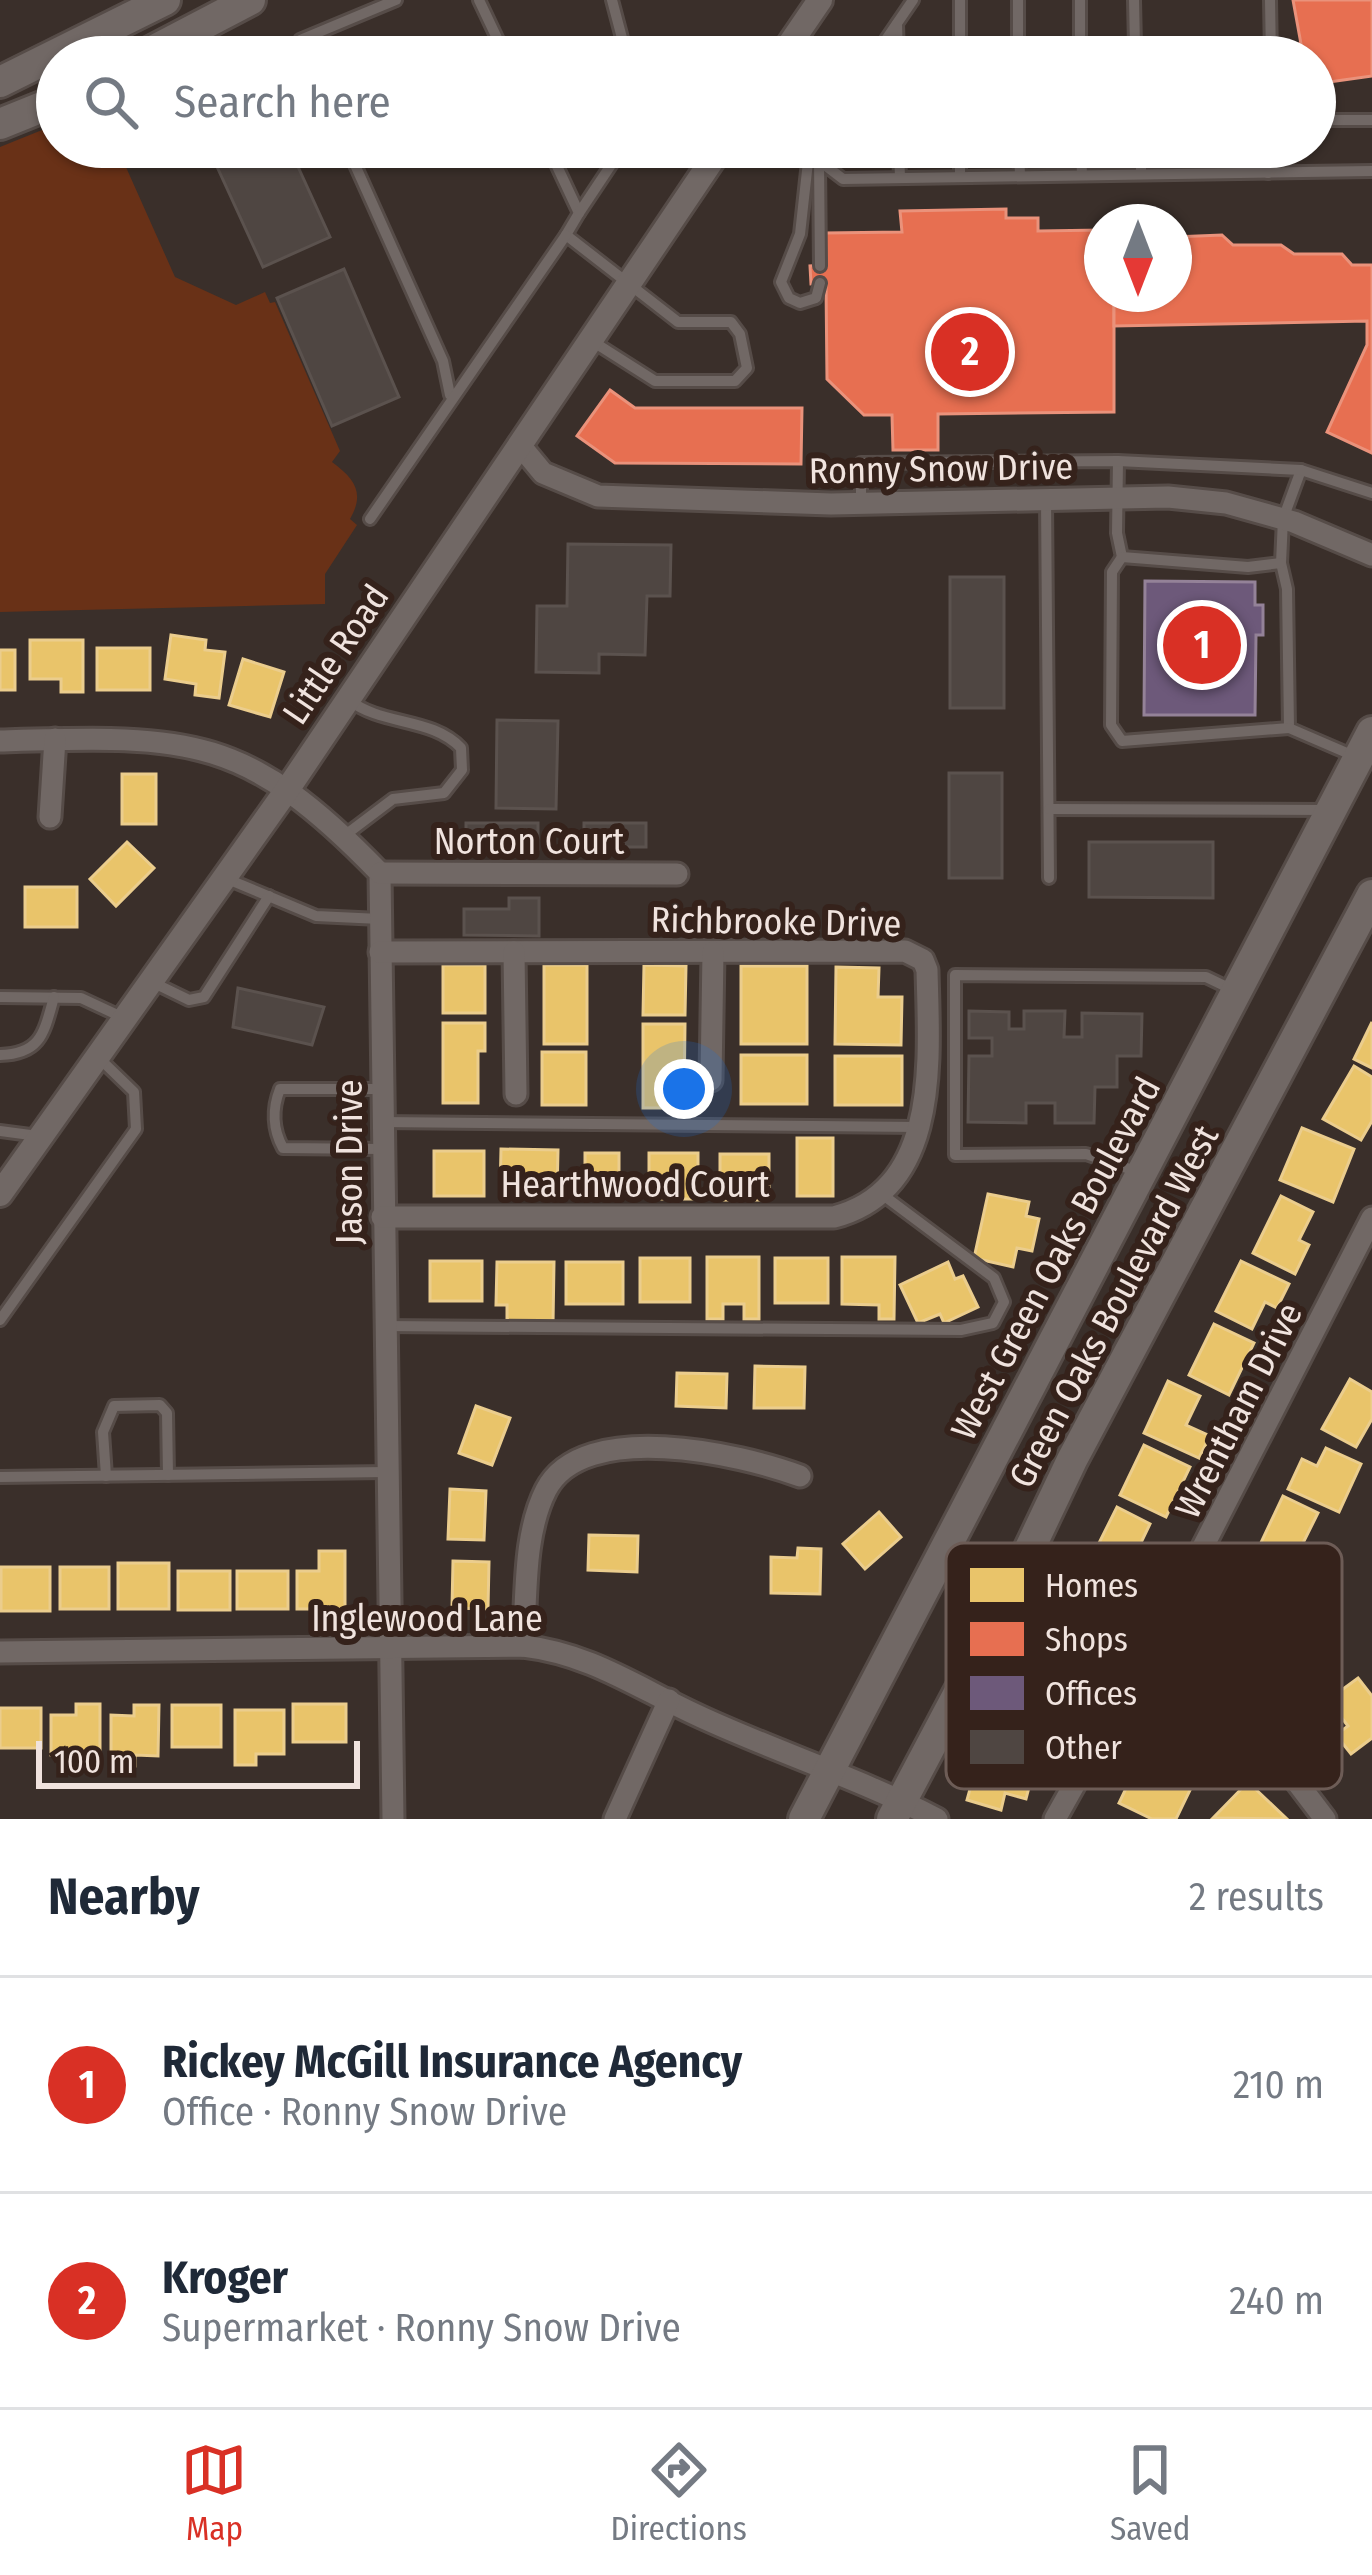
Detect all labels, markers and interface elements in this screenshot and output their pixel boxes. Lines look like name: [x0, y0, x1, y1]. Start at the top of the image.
search box: [36, 36, 1336, 168]
icon: search: [78, 69, 144, 135]
text: Search here: [174, 75, 391, 129]
north arrow: [1084, 204, 1192, 312]
pin: 2: [931, 307, 1009, 397]
street label: Ronny Snow Drive: [809, 445, 1074, 493]
street label: Little Road: [273, 577, 398, 733]
pin: 1: [1163, 600, 1241, 690]
street label: Norton Court: [434, 820, 625, 864]
street label: Richbrooke Drive: [650, 898, 902, 946]
your location: [654, 1059, 714, 1119]
street label: West Green Oaks Boulevard: [942, 1070, 1170, 1447]
street label: Jason Drive: [328, 1079, 372, 1245]
street label: Green Oaks Boulevard West: [1000, 1118, 1228, 1495]
street label: Hearthwood Court: [500, 1163, 770, 1207]
street label: Wrentham Drive: [1166, 1295, 1312, 1526]
legend: [946, 1543, 1342, 1789]
text: Homes: [1045, 1566, 1138, 1606]
street label: Inglewood Lane: [311, 1597, 543, 1641]
text: Shops: [1045, 1620, 1128, 1660]
text: Offices: [1045, 1674, 1137, 1714]
text: Other: [1045, 1728, 1122, 1768]
scale bar: [36, 1735, 360, 1788]
text: 100 m: [54, 1742, 134, 1782]
text: Nearby: [48, 1866, 200, 1928]
text: 2 results: [1189, 1874, 1324, 1920]
text: Rickey McGill Insurance Agency: [162, 2035, 742, 2089]
text: 1: [79, 2062, 95, 2108]
text: 210 m: [1233, 2062, 1324, 2108]
text: Office · Ronny Snow Drive: [162, 2089, 567, 2135]
text: Kroger: [162, 2251, 288, 2305]
text: 2: [78, 2278, 96, 2324]
text: 240 m: [1229, 2278, 1324, 2324]
text: Supermarket · Ronny Snow Drive: [162, 2305, 681, 2351]
tab: Map: [181, 2437, 247, 2549]
tab: Directions: [610, 2437, 747, 2549]
tab: Saved: [1110, 2437, 1190, 2549]

